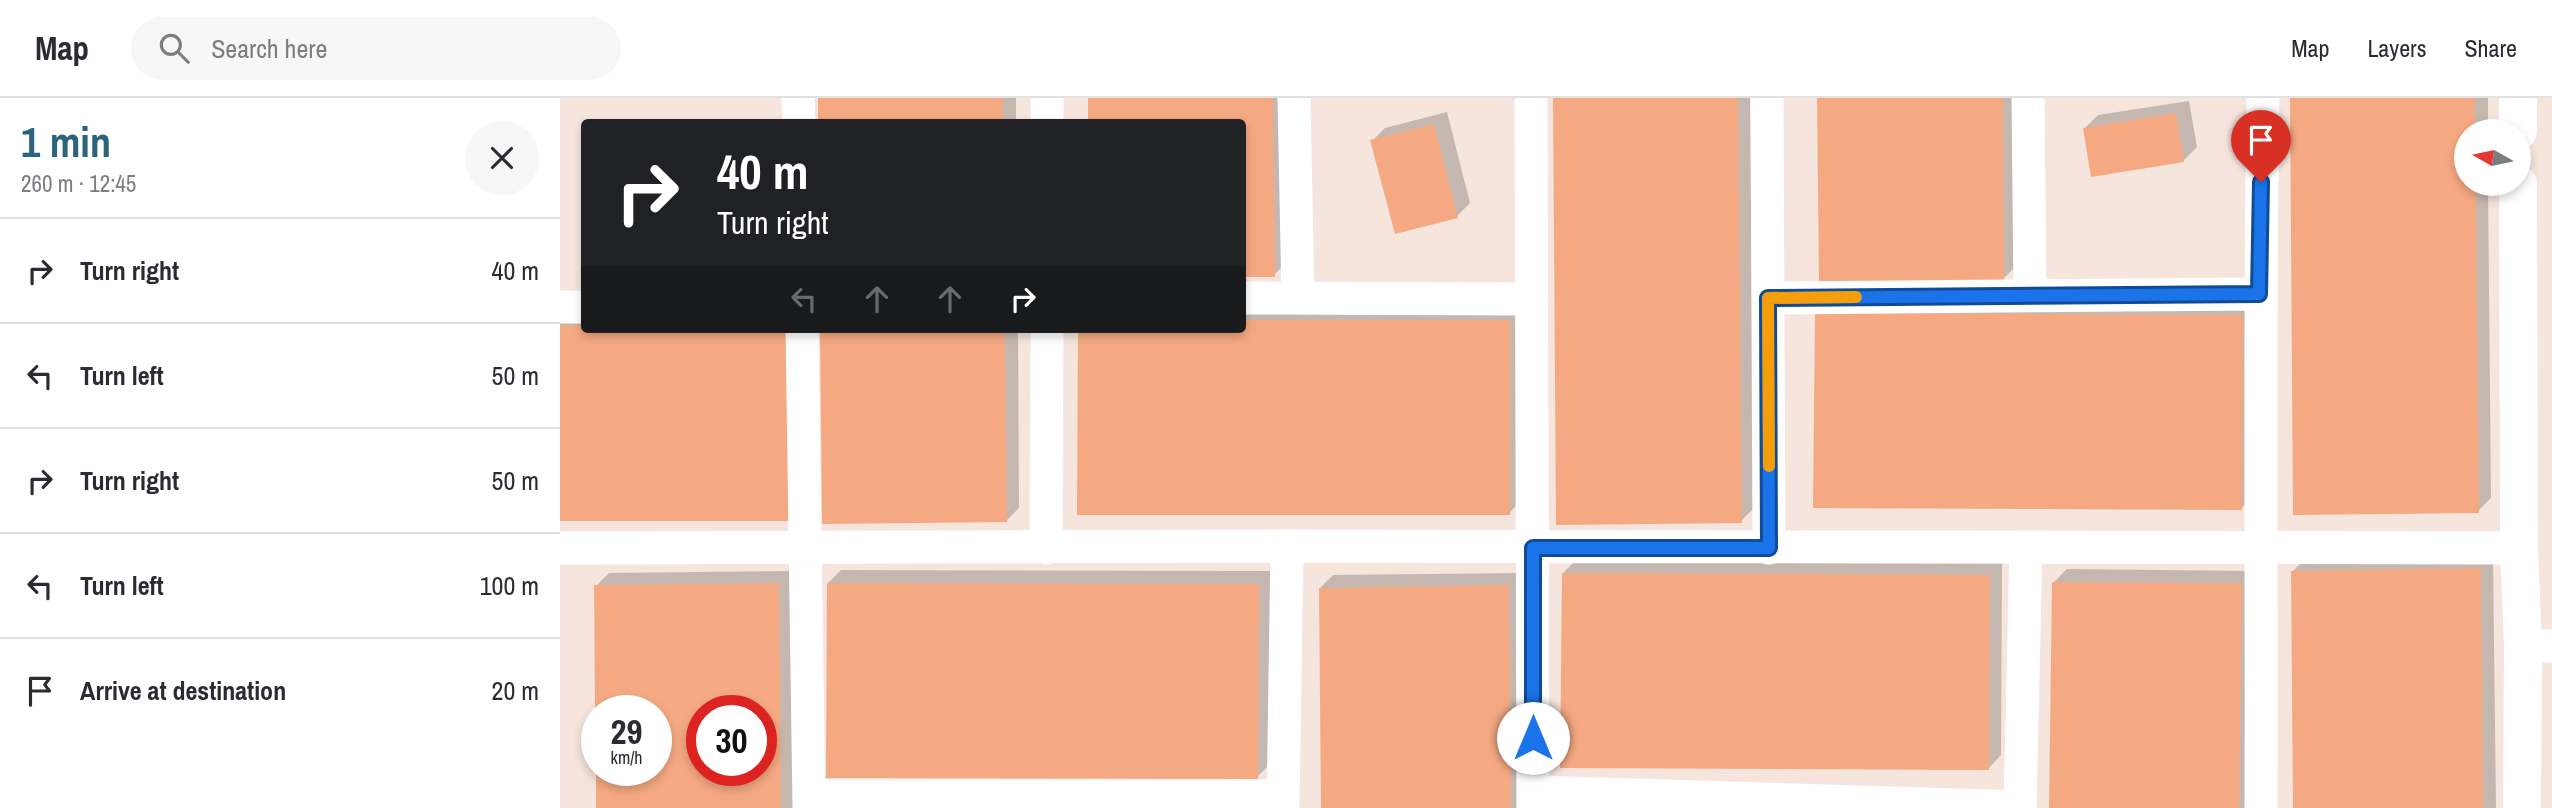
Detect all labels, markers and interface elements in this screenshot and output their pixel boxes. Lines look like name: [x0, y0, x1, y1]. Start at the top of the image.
search box: [131, 17, 621, 80]
text: Map: [35, 26, 89, 70]
icon: search: [155, 29, 193, 67]
text: Search here: [211, 31, 327, 66]
text: Map: [2291, 32, 2329, 64]
text: Layers: [2367, 32, 2426, 64]
text: Share: [2464, 32, 2517, 64]
pin: [2231, 110, 2291, 182]
text: 1 min: [21, 114, 111, 170]
north arrow: [2454, 119, 2530, 196]
map controls: [2454, 119, 2531, 196]
button: close: [465, 121, 539, 195]
icon: arrive: [2242, 121, 2280, 159]
text: 40 m: [717, 138, 809, 204]
icon: right: [602, 147, 693, 238]
text: 260 m · 12:45: [21, 168, 136, 199]
text: Turn right: [717, 201, 829, 244]
icon: right: [21, 252, 59, 290]
text: Turn right: [80, 253, 179, 288]
text: 40 m: [492, 253, 539, 288]
icon: left: [785, 280, 823, 318]
icon: ahead: [858, 280, 896, 318]
icon: ahead: [931, 280, 969, 318]
icon: right: [1004, 280, 1042, 318]
icon: left: [21, 357, 59, 395]
text: Turn left: [80, 358, 164, 393]
text: 50 m: [492, 358, 539, 393]
icon: right: [21, 462, 59, 500]
text: Turn right: [80, 463, 179, 498]
text: 50 m: [492, 463, 539, 498]
icon: left: [21, 567, 59, 605]
text: Turn left: [80, 568, 164, 603]
text: 100 m: [480, 568, 539, 603]
icon: arrive: [21, 672, 59, 710]
text: Arrive at destination: [80, 673, 286, 708]
text: 20 m: [492, 673, 539, 708]
speed limit sign: 30: [686, 695, 777, 786]
position arrow: [1496, 701, 1570, 775]
text: 29: [611, 708, 642, 755]
text: km/h: [611, 745, 643, 770]

